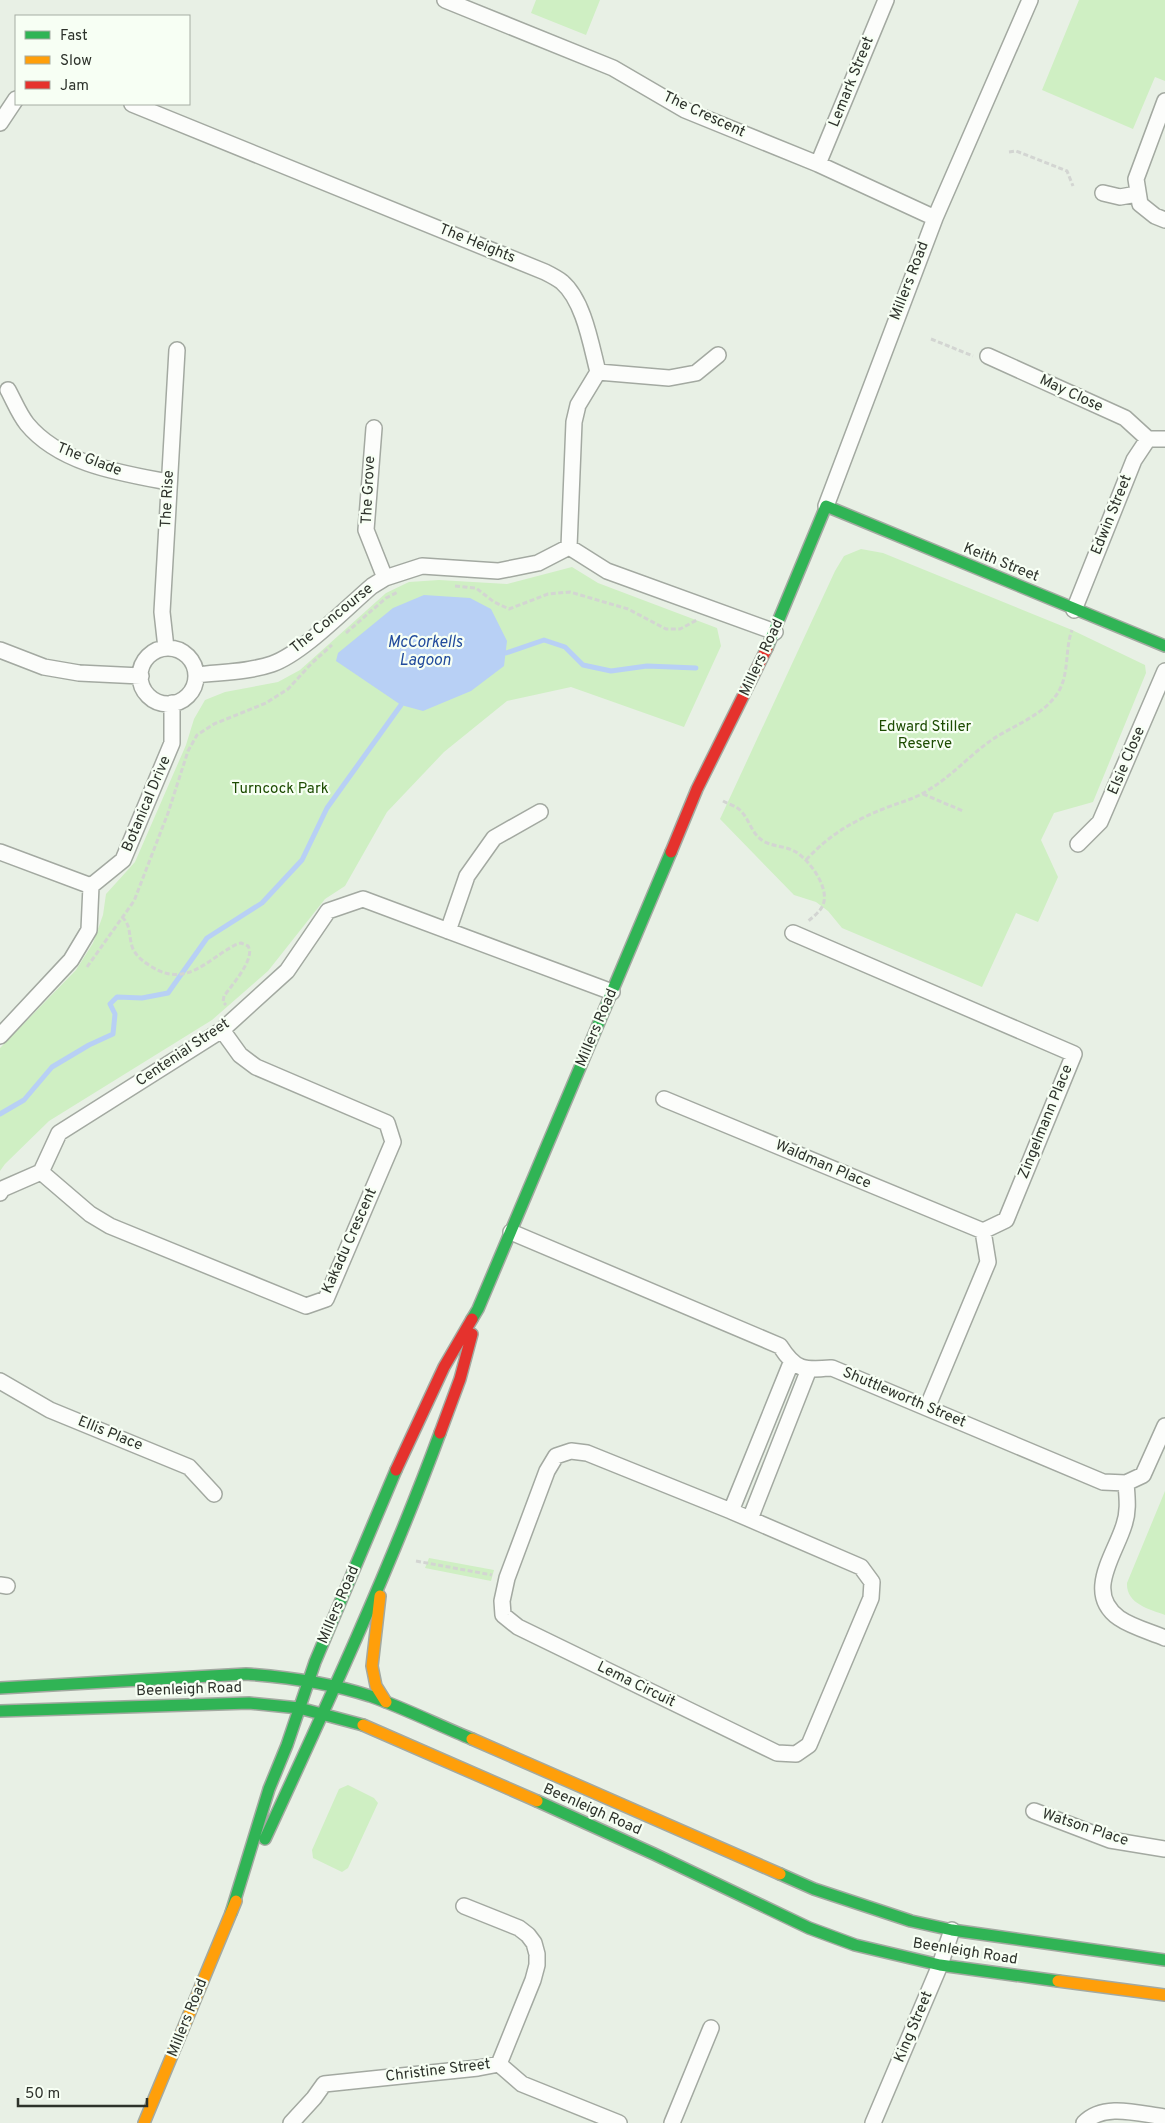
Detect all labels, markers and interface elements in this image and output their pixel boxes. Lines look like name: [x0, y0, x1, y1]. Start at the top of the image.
legend: [15, 15, 190, 105]
text: Fast: [60, 27, 88, 46]
street label: Lemark Street: [825, 34, 879, 130]
text: Slow: [60, 52, 92, 71]
text: Jam: [60, 77, 89, 96]
street label: The Crescent: [660, 88, 748, 142]
street label: The Heights: [436, 220, 518, 268]
street label: Millers Road: [886, 239, 934, 323]
street label: May Close: [1036, 371, 1106, 417]
street label: The Glade: [54, 439, 124, 481]
street label: The Grove: [358, 455, 380, 525]
street label: The Rise: [157, 470, 179, 528]
street label: Edwin Street: [1087, 472, 1137, 558]
street label: Keith Street: [960, 539, 1042, 587]
street label: The Concourse: [287, 580, 377, 658]
street label: Millers Road: [736, 616, 788, 700]
water label: McCorkells Lagoon: [387, 633, 463, 671]
park label: Edward Stiller Reserve: [879, 718, 972, 754]
street label: Elsie Close: [1104, 724, 1150, 798]
street label: Botanical Drive: [118, 753, 176, 855]
park label: Turncock Park: [231, 780, 329, 799]
street label: Millers Road: [572, 986, 622, 1070]
street label: Centenial Street: [133, 1015, 233, 1091]
street label: Zingelmann Place: [1014, 1062, 1078, 1182]
street label: Waldman Place: [772, 1136, 874, 1194]
street label: Kakadu Crescent: [318, 1185, 382, 1297]
street label: Shuttleworth Street: [839, 1363, 969, 1433]
street label: Ellis Place: [75, 1412, 145, 1456]
street label: Millers Road: [314, 1563, 364, 1647]
street label: Lema Circuit: [594, 1658, 678, 1712]
street label: Beenleigh Road: [136, 1679, 242, 1701]
street label: Beenleigh Road: [540, 1780, 644, 1840]
street label: Watson Place: [1039, 1805, 1131, 1851]
street label: Beenleigh Road: [911, 1934, 1019, 1970]
street label: Millers Road: [164, 1976, 212, 2060]
street label: King Street: [890, 1988, 938, 2066]
street label: Christine Street: [384, 2055, 492, 2087]
scale bar: [18, 2076, 146, 2108]
text: 50 m: [25, 2085, 60, 2104]

